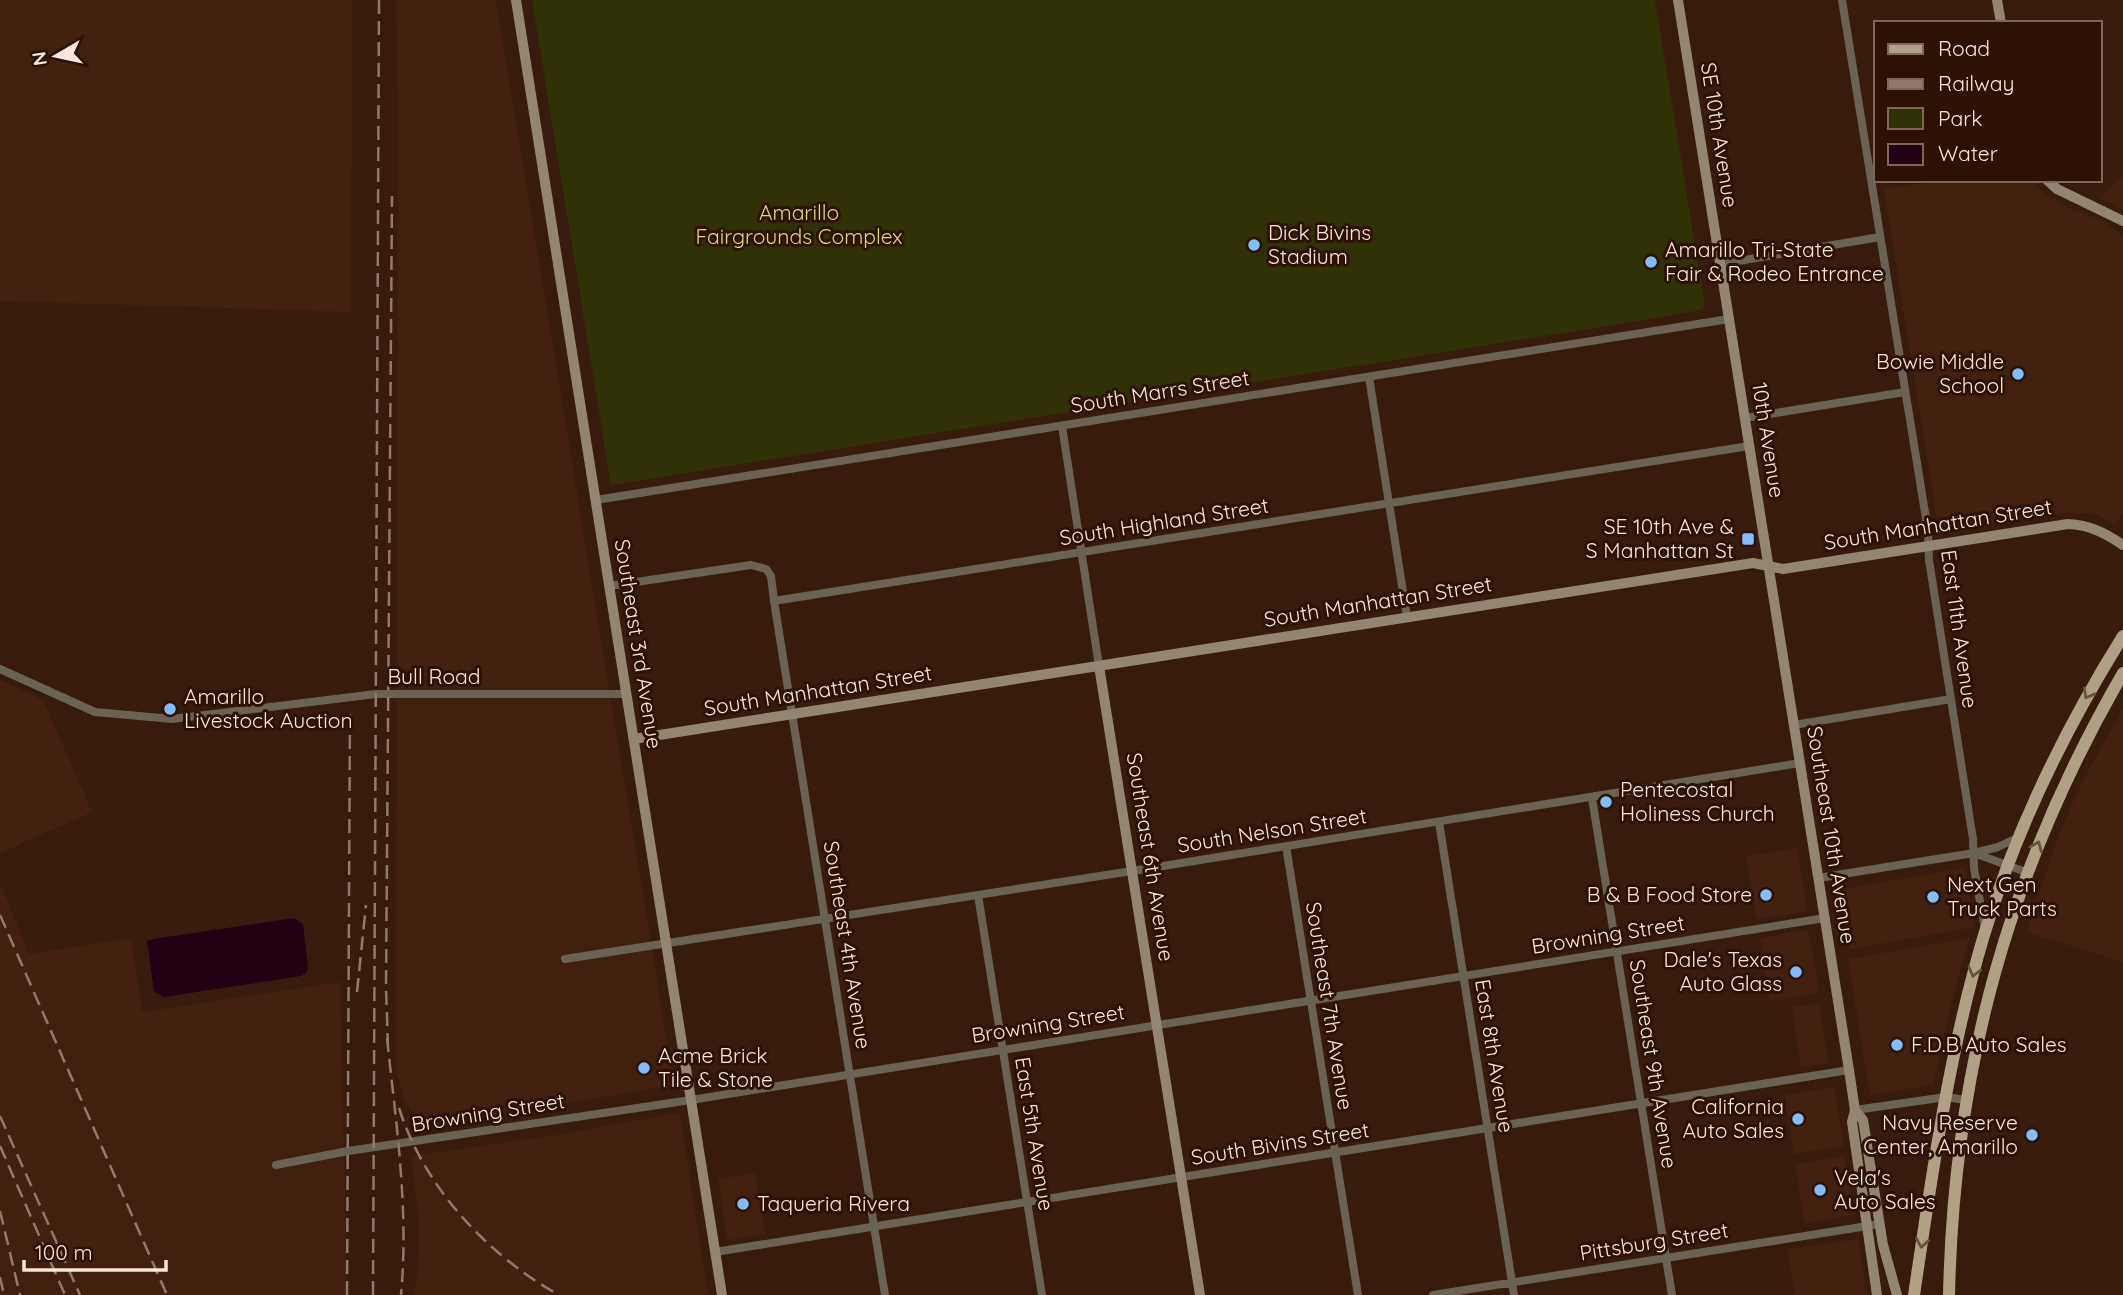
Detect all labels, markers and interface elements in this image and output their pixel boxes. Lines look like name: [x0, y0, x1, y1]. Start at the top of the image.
north arrow: [21, 21, 91, 91]
legend: [1874, 21, 2102, 182]
text: Road: [1938, 35, 1990, 61]
text: N: [26, 50, 52, 67]
street label: SE 10th Avenue: [1696, 61, 1744, 209]
text: Railway: [1938, 70, 2014, 96]
text: Park: [1938, 105, 1982, 131]
text: Water: [1938, 140, 1998, 166]
park label: Amarillo Fairgrounds Complex: [695, 199, 903, 249]
place label: Dick Bivins Stadium: [1268, 219, 1371, 269]
place label: Amarillo Tri-State Fair & Rodeo Entrance: [1665, 236, 1884, 286]
marker: Dick Bivins Stadium: [1246, 237, 1262, 253]
marker: Amarillo Tri-State Fair & Rodeo Entrance: [1643, 254, 1659, 270]
place label: Bowie Middle School: [1876, 348, 2004, 398]
street label: South Marrs Street: [1069, 364, 1251, 418]
marker: Bowie Middle School: [2010, 366, 2026, 382]
street label: 10th Avenue: [1747, 380, 1791, 500]
street label: South Highland Street: [1057, 492, 1270, 550]
street label: South Manhattan Street: [1822, 493, 2054, 555]
place label: SE 10th Ave & S Manhattan St: [1586, 513, 1734, 563]
marker: SE 10th Ave & S Manhattan St: [1740, 531, 1756, 547]
street label: Southeast 3rd Avenue: [610, 537, 668, 750]
street label: East 11th Avenue: [1936, 548, 1984, 710]
street label: South Manhattan Street: [1262, 570, 1494, 632]
street label: South Manhattan Street: [702, 659, 934, 721]
street label: Bull Road: [387, 663, 481, 689]
place label: Amarillo Livestock Auction: [184, 683, 353, 733]
one-way arrow: [2083, 687, 2096, 700]
marker: Amarillo Livestock Auction: [162, 701, 178, 717]
street label: Southeast 10th Avenue: [1802, 724, 1862, 945]
street label: Southeast 6th Avenue: [1122, 751, 1180, 963]
place label: Pentecostal Holiness Church: [1620, 776, 1775, 826]
marker: Pentecostal Holiness Church: [1598, 794, 1614, 810]
street label: South Nelson Street: [1175, 802, 1368, 858]
street label: Southeast 4th Avenue: [819, 839, 877, 1051]
one-way arrow: [2029, 841, 2043, 853]
place label: Next Gen Truck Parts: [1947, 871, 2057, 921]
place label: B & B Food Store: [1587, 881, 1752, 907]
marker: B & B Food Store: [1758, 887, 1774, 903]
marker: Next Gen Truck Parts: [1925, 889, 1941, 905]
street label: Southeast 7th Avenue: [1301, 900, 1359, 1112]
street label: Browning Street: [1529, 909, 1686, 959]
place label: Dale's Texas Auto Glass: [1663, 946, 1782, 996]
street label: Southeast 9th Avenue: [1625, 958, 1683, 1170]
marker: Dale's Texas Auto Glass: [1788, 964, 1804, 980]
one-way arrow: [1968, 966, 1982, 978]
street label: East 8th Avenue: [1470, 977, 1520, 1135]
street label: Browning Street: [969, 998, 1126, 1048]
place label: F.D.B Auto Sales: [1911, 1031, 2067, 1057]
marker: F.D.B Auto Sales: [1889, 1037, 1905, 1053]
place label: Acme Brick Tile & Stone: [658, 1042, 773, 1092]
street label: East 5th Avenue: [1010, 1055, 1060, 1213]
marker: Acme Brick Tile & Stone: [636, 1060, 652, 1076]
street label: Browning Street: [409, 1087, 566, 1137]
place label: California Auto Sales: [1682, 1093, 1784, 1143]
place label: Navy Reserve Center, Amarillo: [1863, 1109, 2018, 1159]
marker: California Auto Sales: [1790, 1111, 1806, 1127]
street label: South Bivins Street: [1189, 1116, 1371, 1170]
marker: Navy Reserve Center, Amarillo: [2024, 1127, 2040, 1143]
place label: Vela's Auto Sales: [1834, 1164, 1936, 1214]
marker: Vela's Auto Sales: [1812, 1182, 1828, 1198]
place label: Taqueria Rivera: [757, 1190, 910, 1216]
marker: Taqueria Rivera: [735, 1196, 751, 1212]
street label: Pittsburg Street: [1578, 1216, 1730, 1266]
scale bar: [24, 1228, 166, 1272]
one-way arrow: [1915, 1237, 1930, 1249]
text: 100 m: [35, 1239, 93, 1265]

